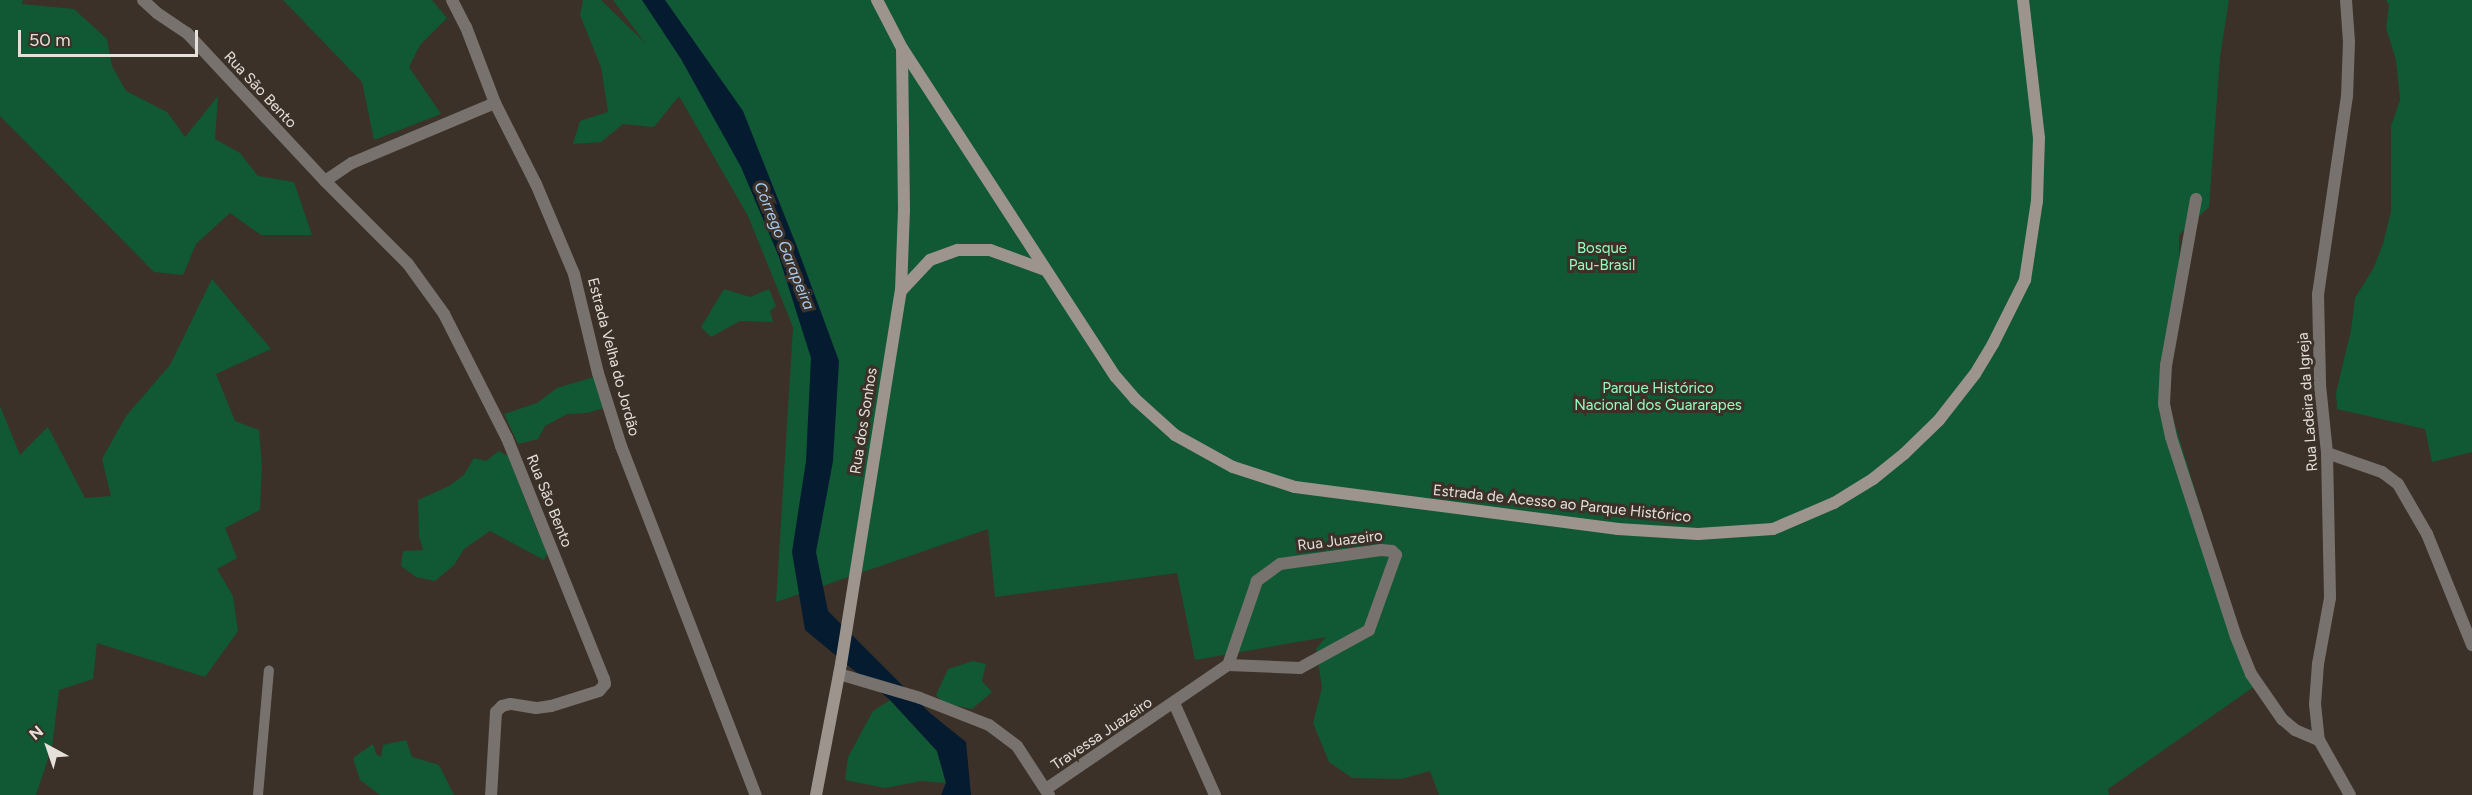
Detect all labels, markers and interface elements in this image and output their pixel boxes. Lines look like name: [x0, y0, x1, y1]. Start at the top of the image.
scale bar: [21, 18, 201, 56]
text: 50 m: [29, 29, 71, 51]
street label: Rua São Bento: [220, 48, 300, 132]
water label: Córrego Garapeira: [750, 179, 818, 313]
park label: Bosque Pau-Brasil: [1569, 239, 1635, 274]
street label: Estrada Velha do Jordão: [583, 276, 643, 438]
street label: Rua Ladeira da Igreja: [2294, 332, 2322, 472]
street label: Rua dos Sonhos: [847, 366, 881, 476]
park label: Parque Histórico Nacional dos Guararapes: [1574, 379, 1742, 414]
street label: Rua São Bento: [522, 452, 576, 550]
street label: Estrada de Acesso ao Parque Histórico: [1432, 481, 1692, 527]
street label: Rua Juazeiro: [1296, 527, 1384, 555]
street label: Travessa Juazeiro: [1048, 694, 1156, 774]
north arrow: [18, 717, 78, 777]
text: N: [25, 722, 47, 744]

